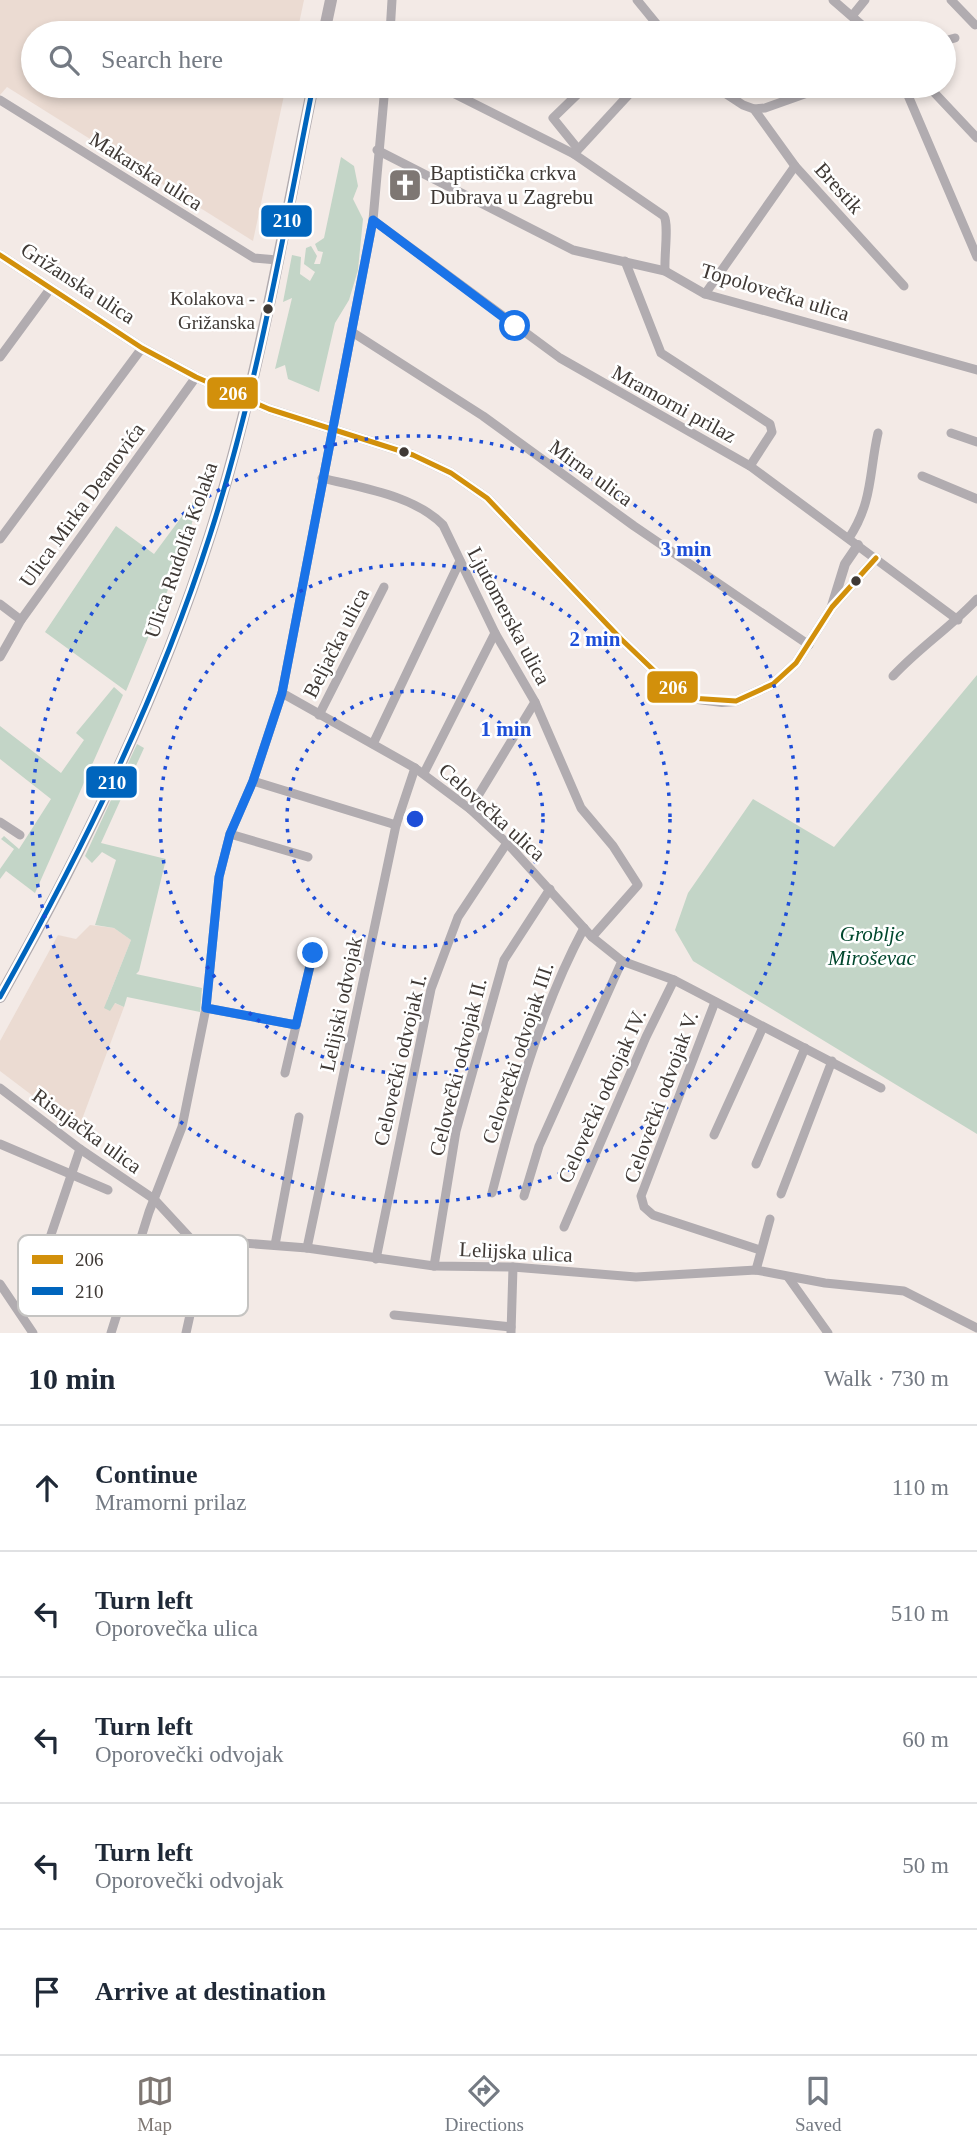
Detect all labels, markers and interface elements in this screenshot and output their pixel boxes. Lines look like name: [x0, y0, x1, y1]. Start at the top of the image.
search box: [21, 21, 956, 98]
icon: search: [45, 41, 83, 79]
text: Search here: [101, 45, 223, 74]
street label: Makarska ulica: [85, 127, 208, 216]
street label: Brestik: [810, 157, 869, 219]
place label: Baptistička crkva Dubrava u Zagrebu: [430, 161, 594, 209]
church icon: Baptistička crkva Dubrava u Zagrebu: [386, 166, 424, 204]
line badge: 210: [260, 204, 313, 238]
text: 210: [273, 210, 301, 231]
street label: Grižanska ulica: [16, 237, 140, 329]
street label: Topolovečka ulica: [698, 258, 853, 326]
place label: Kolakova - Grižanska: [170, 288, 256, 333]
marker: Kolakova - Grižanska: [261, 302, 275, 316]
route start: [499, 310, 530, 341]
street label: Mramorni prilaz: [608, 360, 740, 448]
line badge: 206: [206, 376, 259, 410]
text: 206: [219, 383, 247, 404]
street label: Ulica Mirka Deanovića: [14, 418, 150, 592]
street label: Mirna ulica: [545, 435, 638, 512]
unlabelled marker: [397, 445, 411, 459]
street label: Ulica Rudolfa Kolaka: [140, 458, 223, 641]
text: 3 min: [661, 537, 712, 561]
street label: Ljutomerska ulica: [463, 543, 556, 689]
unlabelled marker: [849, 574, 863, 588]
street label: Beljačka ulica: [298, 584, 374, 702]
text: 2 min: [570, 627, 621, 651]
line badge: 206: [646, 670, 699, 704]
text: 206: [659, 677, 687, 698]
text: 1 min: [481, 717, 532, 741]
street label: Celovečka ulica: [434, 758, 551, 866]
line badge: 210: [85, 765, 138, 799]
text: 210: [98, 772, 126, 793]
centre of rings: [403, 807, 427, 831]
park label: Groblje Miroševac: [827, 922, 917, 970]
street label: Lelijski odvojak: [315, 934, 367, 1074]
route end: [297, 937, 328, 968]
street label: Celovečki odvojak III.: [477, 959, 559, 1147]
street label: Celovečki odvojak I.: [369, 972, 431, 1148]
street label: Celovečki odvojak II.: [424, 976, 492, 1158]
street label: Celovečki odvojak IV.: [553, 1005, 651, 1187]
street label: Celovečki odvojak V.: [619, 1008, 703, 1186]
street label: Risnjačka ulica: [28, 1083, 147, 1179]
legend: [18, 1235, 248, 1316]
street label: Lelijska ulica: [459, 1237, 574, 1267]
text: 206: [75, 1249, 104, 1270]
text: 210: [75, 1281, 104, 1302]
text: 10 min: [28, 1362, 116, 1395]
text: Walk · 730 m: [824, 1366, 949, 1391]
text: Continue: [95, 1460, 198, 1489]
icon: ahead: [28, 1469, 66, 1507]
text: 110 m: [892, 1475, 949, 1500]
text: Mramorni prilaz: [95, 1490, 246, 1515]
text: Turn left: [95, 1586, 193, 1615]
icon: left: [28, 1595, 66, 1633]
text: 510 m: [891, 1601, 949, 1626]
text: Oporovečka ulica: [95, 1616, 258, 1641]
text: Turn left: [95, 1712, 193, 1741]
icon: left: [28, 1721, 66, 1759]
text: 60 m: [902, 1727, 949, 1752]
text: Oporovečki odvojak: [95, 1742, 283, 1767]
text: Turn left: [95, 1838, 193, 1867]
icon: left: [28, 1847, 66, 1885]
text: 50 m: [902, 1853, 949, 1878]
text: Oporovečki odvojak: [95, 1868, 283, 1893]
icon: arrive: [28, 1973, 66, 2011]
text: Arrive at destination: [95, 1977, 326, 2006]
tab: Map: [136, 2072, 174, 2136]
tab: Directions: [445, 2072, 524, 2136]
tab: Saved: [795, 2072, 841, 2136]

